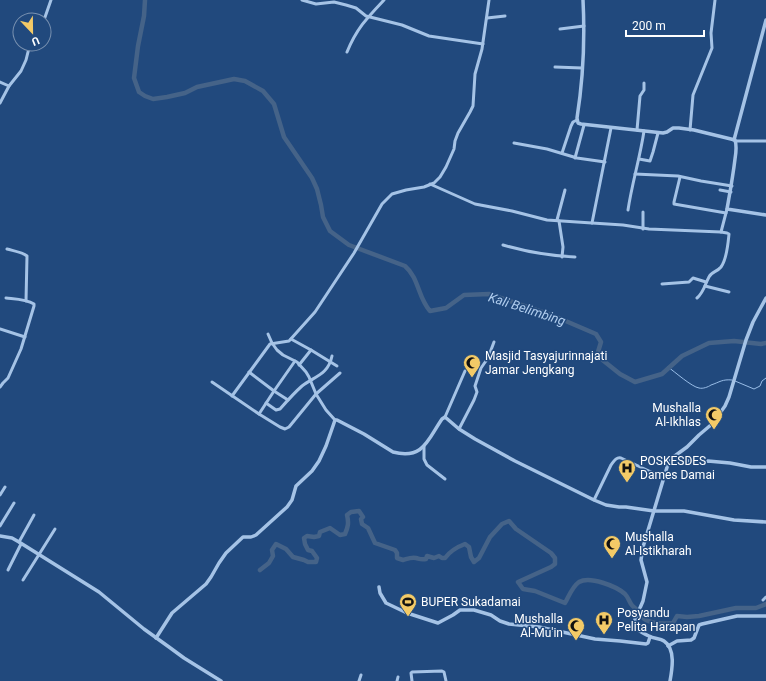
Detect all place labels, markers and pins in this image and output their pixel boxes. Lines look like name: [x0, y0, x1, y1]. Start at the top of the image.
place label: Masjid Tasyajurinnajati Jamar Jengkang: [485, 349, 607, 377]
mosque icon: Masjid Tasyajurinnajati Jamar Jengkang: [462, 353, 482, 378]
place label: Mushalla Al-Ikhlas: [652, 401, 701, 429]
mosque icon: Mushalla Al-Ikhlas: [704, 405, 724, 430]
place label: POSKESDES Dames Damai: [640, 454, 715, 482]
hospital icon: POSKESDES Dames Damai: [617, 458, 637, 483]
place label: Mushalla Al-Istikharah: [625, 530, 692, 558]
mosque icon: Mushalla Al-Istikharah: [602, 534, 622, 559]
sports icon: BUPER Sukadamai: [398, 592, 418, 617]
place label: BUPER Sukadamai: [421, 595, 521, 609]
place label: Posyandu Pelita Harapan: [617, 606, 695, 634]
hospital icon: Posyandu Pelita Harapan: [594, 610, 614, 635]
place label: Mushalla Al-Mu'in: [514, 612, 563, 640]
mosque icon: Mushalla Al-Mu'in: [566, 616, 586, 641]

